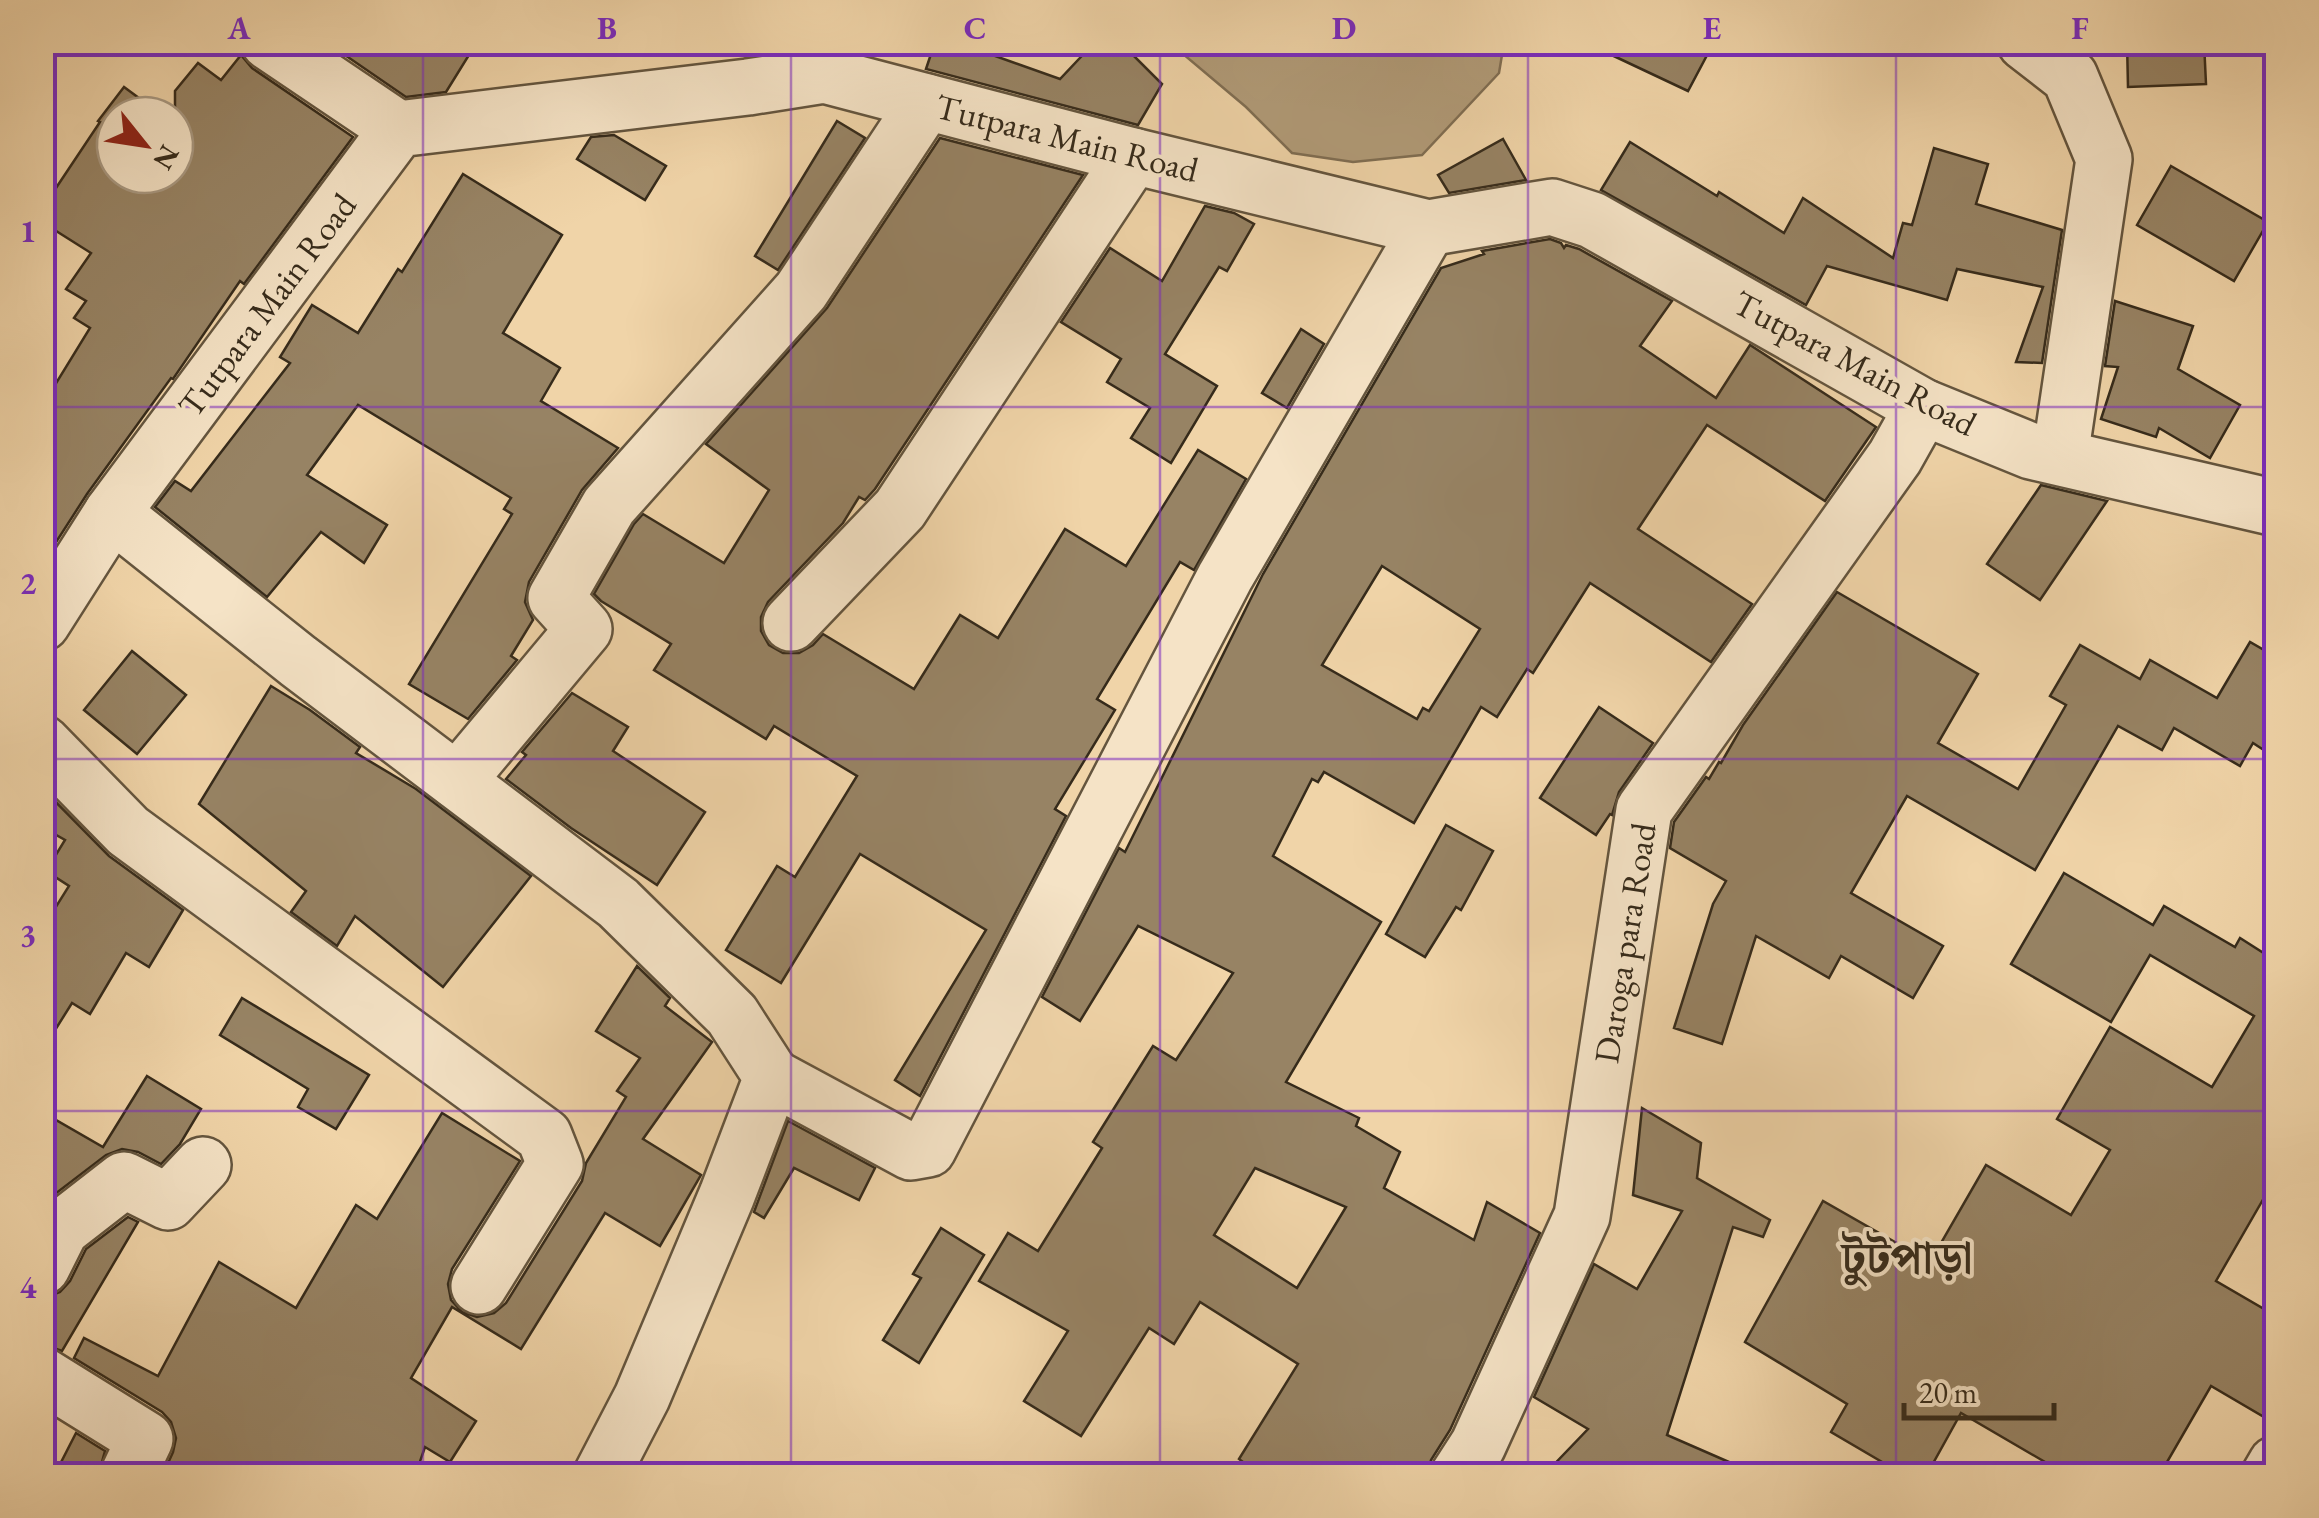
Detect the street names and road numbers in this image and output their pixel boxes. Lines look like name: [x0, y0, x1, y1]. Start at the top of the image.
street label: Tutpara Main Road: [931, 83, 1203, 192]
street label: Tutpara Main Road: [168, 183, 366, 426]
street label: Tutpara Main Road: [1726, 280, 1985, 446]
street label: Daroga para Road: [1583, 819, 1666, 1066]

